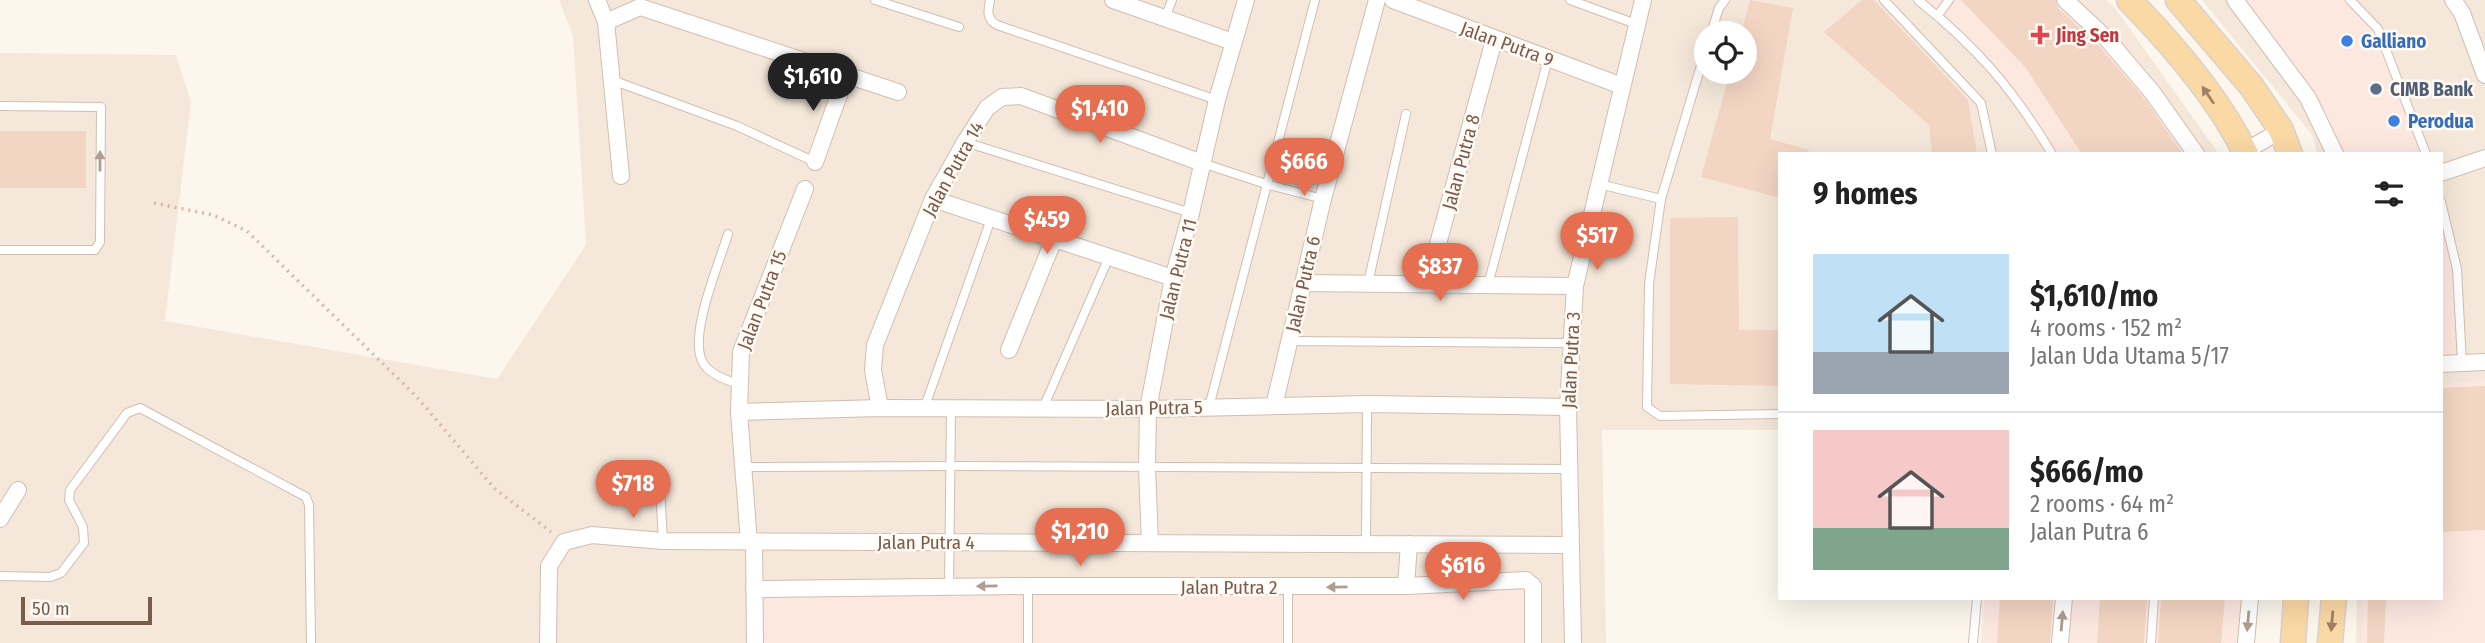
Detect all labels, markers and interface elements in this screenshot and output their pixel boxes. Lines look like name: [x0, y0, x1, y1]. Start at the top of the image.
street label: Jalan Putra 9: [1457, 16, 1557, 72]
map controls: [1694, 21, 1757, 84]
button: locate: [1694, 21, 1757, 84]
place label: Jing Sen: [2055, 24, 2119, 47]
marker: Jing Sen: [2030, 25, 2050, 45]
place label: Galliano: [2361, 30, 2426, 53]
marker: Galliano: [2339, 33, 2355, 49]
pin: $1,610: [756, 54, 870, 113]
text: $1,610: [784, 62, 842, 90]
place label: CIMB Bank: [2390, 78, 2473, 101]
marker: CIMB Bank: [2368, 81, 2384, 97]
pin: $1,410: [1043, 86, 1157, 145]
one-way arrow: [2201, 86, 2215, 104]
text: $1,410: [1071, 94, 1129, 122]
place label: Perodua: [2408, 110, 2474, 133]
street label: Jalan Putra 8: [1437, 112, 1485, 212]
marker: Perodua: [2386, 113, 2402, 129]
street label: Jalan Putra 14: [917, 117, 989, 221]
pin: $666: [1263, 138, 1345, 198]
text: $666: [1280, 147, 1328, 175]
one-way arrow: [95, 150, 106, 172]
icon: filters: [2370, 175, 2408, 213]
text: 9 homes: [1813, 176, 1918, 212]
pin: $459: [1006, 196, 1088, 256]
text: $459: [1024, 205, 1070, 233]
pin: $517: [1556, 212, 1638, 272]
street label: Jalan Putra 11: [1154, 216, 1202, 322]
text: $517: [1576, 221, 1618, 249]
street label: Jalan Putra 6: [1281, 234, 1325, 334]
pin: $837: [1399, 244, 1481, 303]
street label: Jalan Putra 15: [733, 247, 791, 353]
text: $837: [1418, 252, 1462, 280]
text: $1,610/mo: [2030, 278, 2158, 314]
icon: home: [1869, 282, 1953, 366]
street label: Jalan Putra 3: [1557, 311, 1585, 409]
text: 4 rooms · 152 m²: [2030, 314, 2182, 342]
text: Jalan Uda Utama 5/17: [2030, 342, 2229, 370]
street label: Jalan Putra 5: [1105, 396, 1203, 420]
text: $666/mo: [2030, 454, 2143, 490]
icon: home: [1869, 458, 1953, 542]
pin: $718: [592, 461, 674, 520]
text: $718: [612, 469, 654, 497]
text: 2 rooms · 64 m²: [2030, 490, 2174, 518]
pin: $1,210: [1023, 508, 1137, 568]
text: $1,210: [1051, 517, 1109, 545]
text: Jalan Putra 6: [2030, 518, 2149, 546]
street label: Jalan Putra 4: [877, 531, 975, 554]
pin: $616: [1422, 542, 1504, 602]
text: $616: [1441, 551, 1485, 579]
street label: Jalan Putra 2: [1181, 576, 1277, 599]
one-way arrow: [976, 580, 998, 592]
one-way arrow: [1326, 581, 1348, 593]
scale bar: [21, 594, 152, 626]
text: 50 m: [32, 597, 70, 620]
one-way arrow: [2057, 610, 2068, 632]
one-way arrow: [2242, 610, 2253, 632]
one-way arrow: [2326, 610, 2337, 632]

